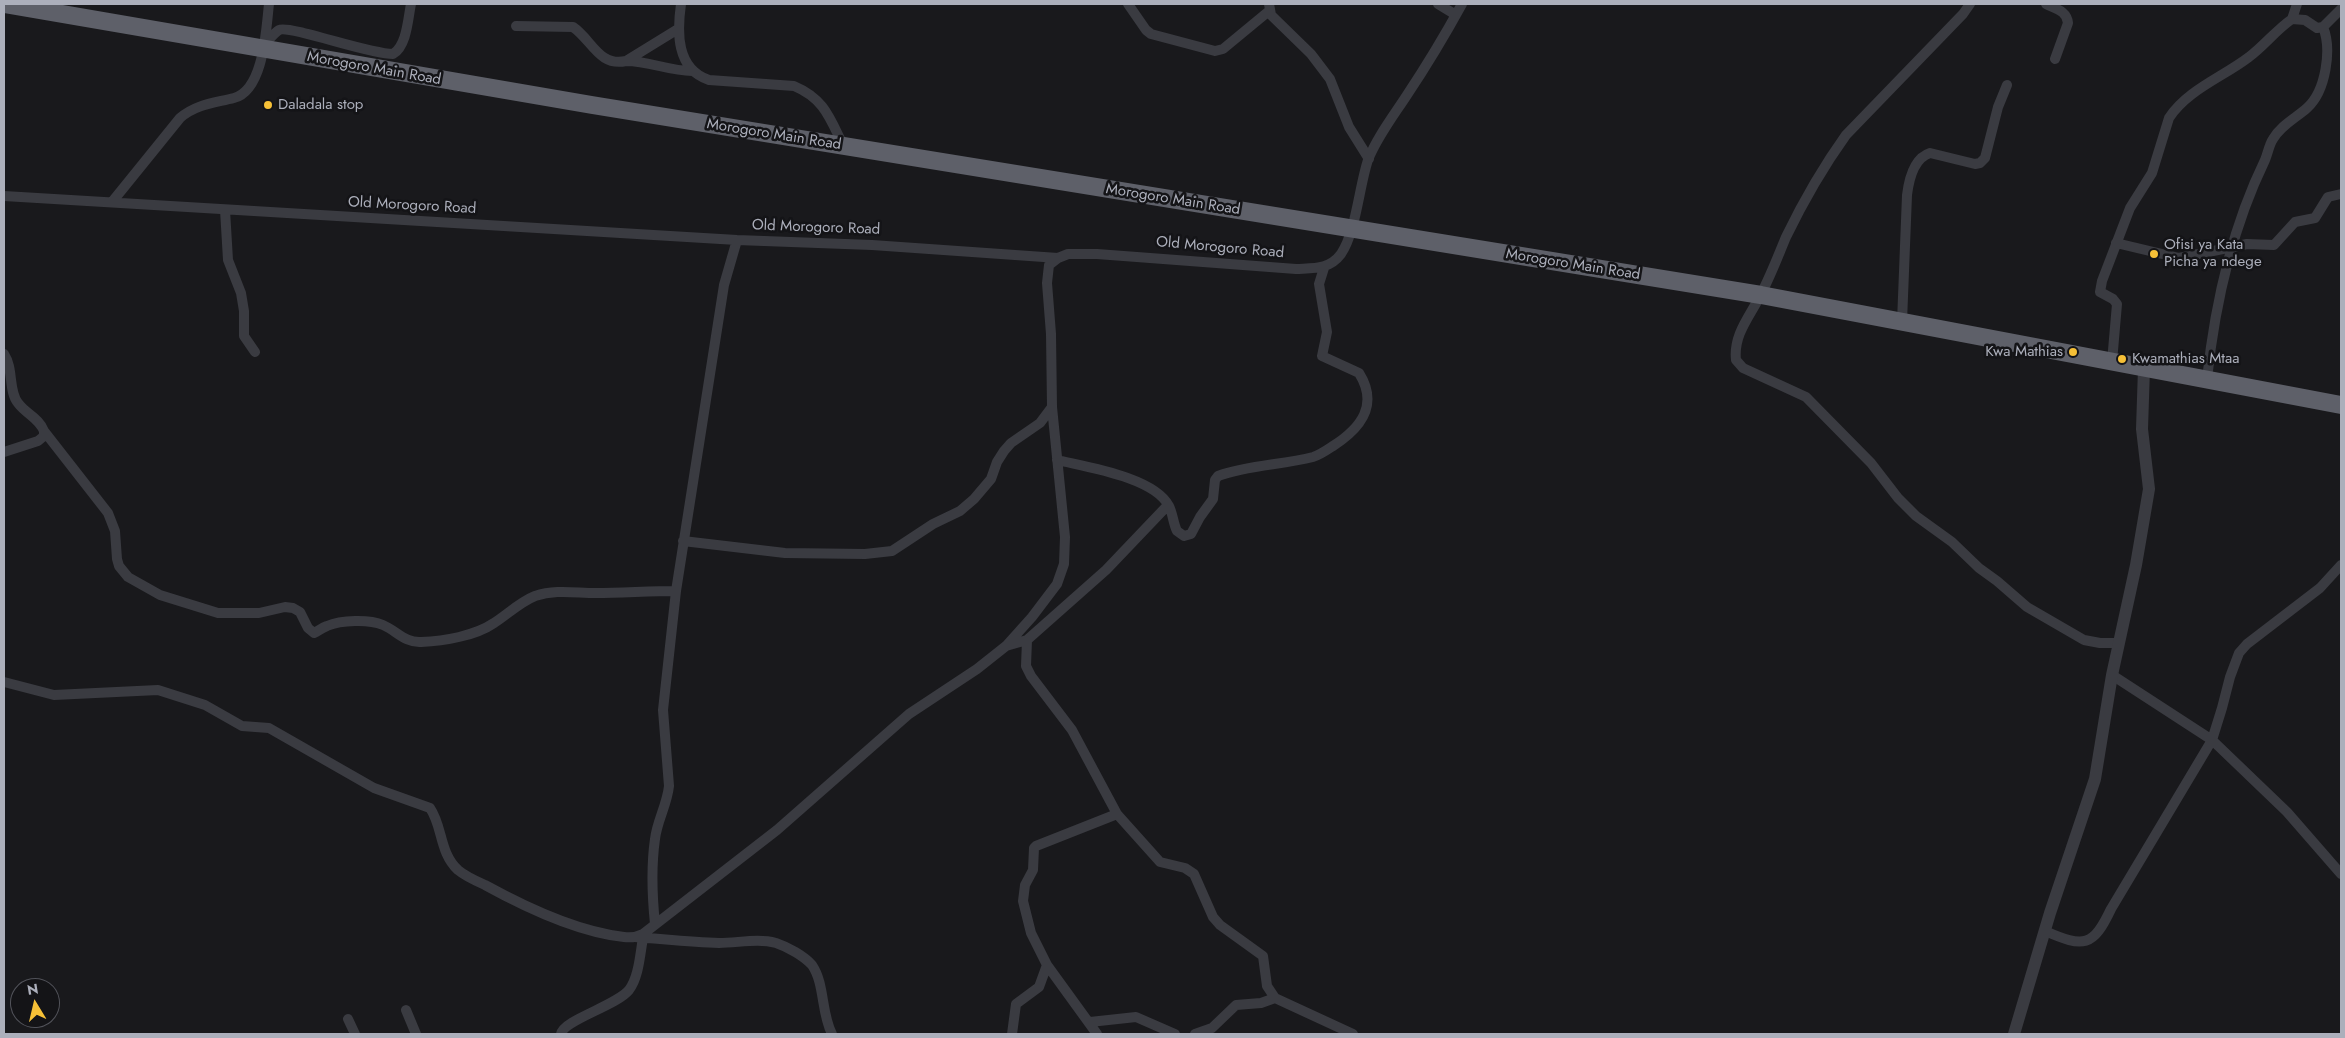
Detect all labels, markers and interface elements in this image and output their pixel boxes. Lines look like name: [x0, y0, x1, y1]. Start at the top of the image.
street label: Morogoro Main Road: [306, 48, 442, 90]
place label: Daladala stop: [278, 96, 363, 114]
marker: Daladala stop: [262, 99, 274, 111]
street label: Morogoro Main Road: [706, 115, 842, 155]
street label: Morogoro Main Road: [1105, 180, 1241, 220]
street label: Old Morogoro Road: [347, 194, 477, 218]
street label: Old Morogoro Road: [751, 217, 881, 239]
street label: Old Morogoro Road: [1155, 233, 1285, 263]
place label: Ofisi ya Kata Picha ya ndege: [2164, 236, 2262, 271]
street label: Morogoro Main Road: [1505, 245, 1641, 285]
marker: Ofisi ya Kata Picha ya ndege: [2148, 248, 2160, 260]
place label: Kwa Mathias: [1985, 343, 2063, 361]
marker: Kwa Mathias: [2067, 346, 2079, 358]
place label: Kwamathias Mtaa: [2132, 350, 2239, 368]
marker: Kwamathias Mtaa: [2116, 353, 2128, 365]
north arrow: [10, 978, 60, 1028]
text: N: [26, 978, 40, 1000]

